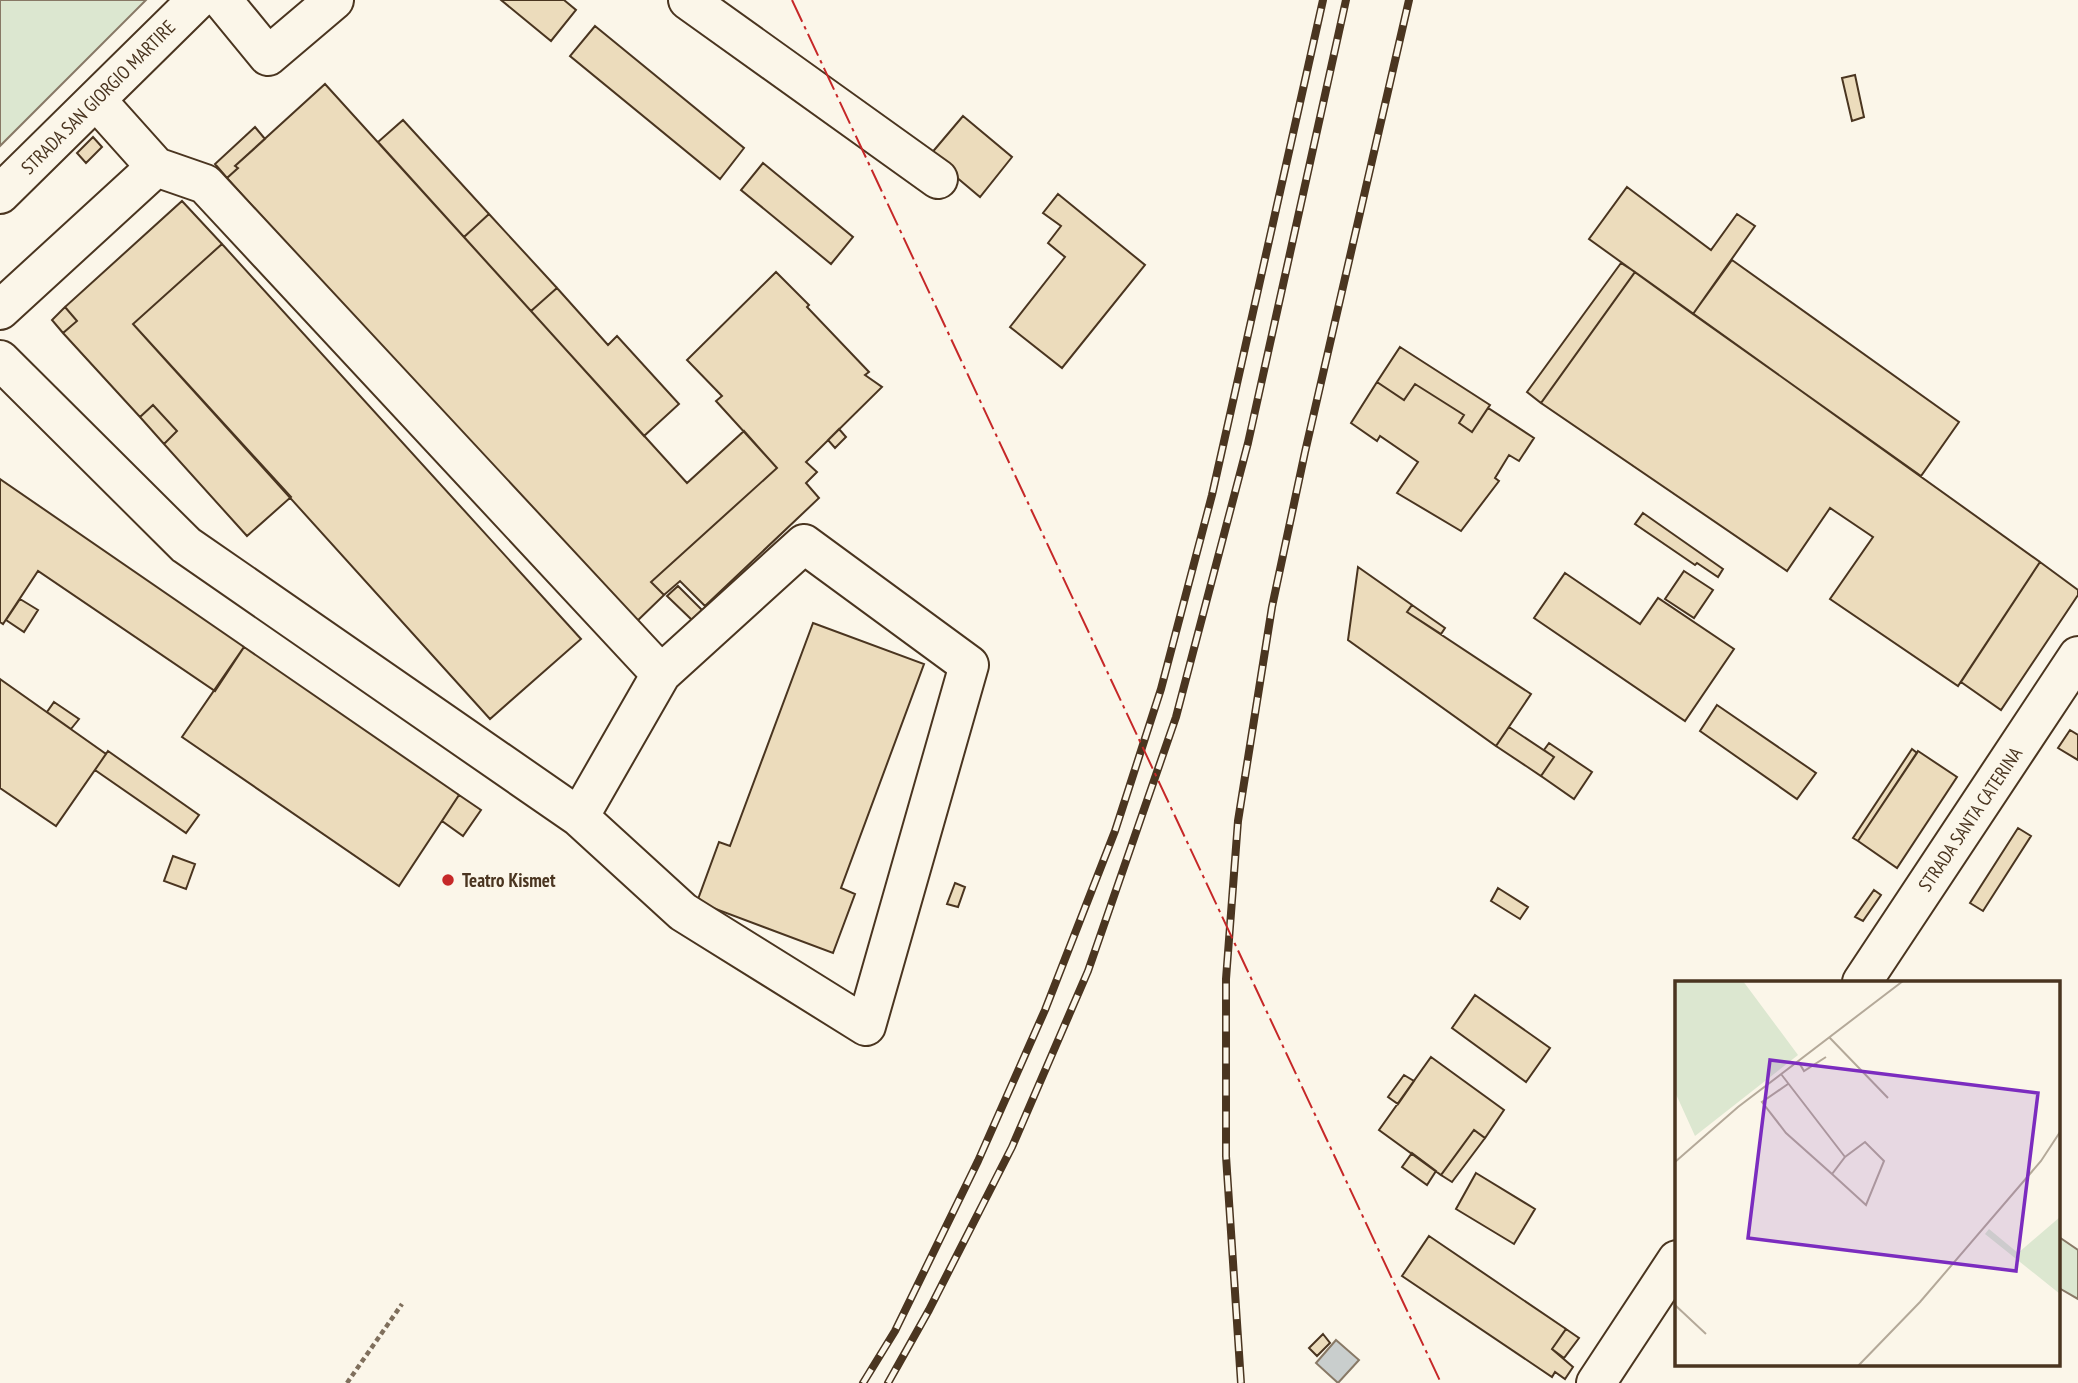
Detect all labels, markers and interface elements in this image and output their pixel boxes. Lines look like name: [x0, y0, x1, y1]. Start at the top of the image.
street label: STRADA SAN GIORGIO MARTIRE: [16, 15, 180, 179]
street label: STRADA SANTA CATERINA: [1913, 742, 2027, 896]
place label: Teatro Kismet: [462, 868, 556, 892]
marker: Teatro Kismet: [440, 872, 456, 888]
inset map: [1675, 981, 2060, 1366]

